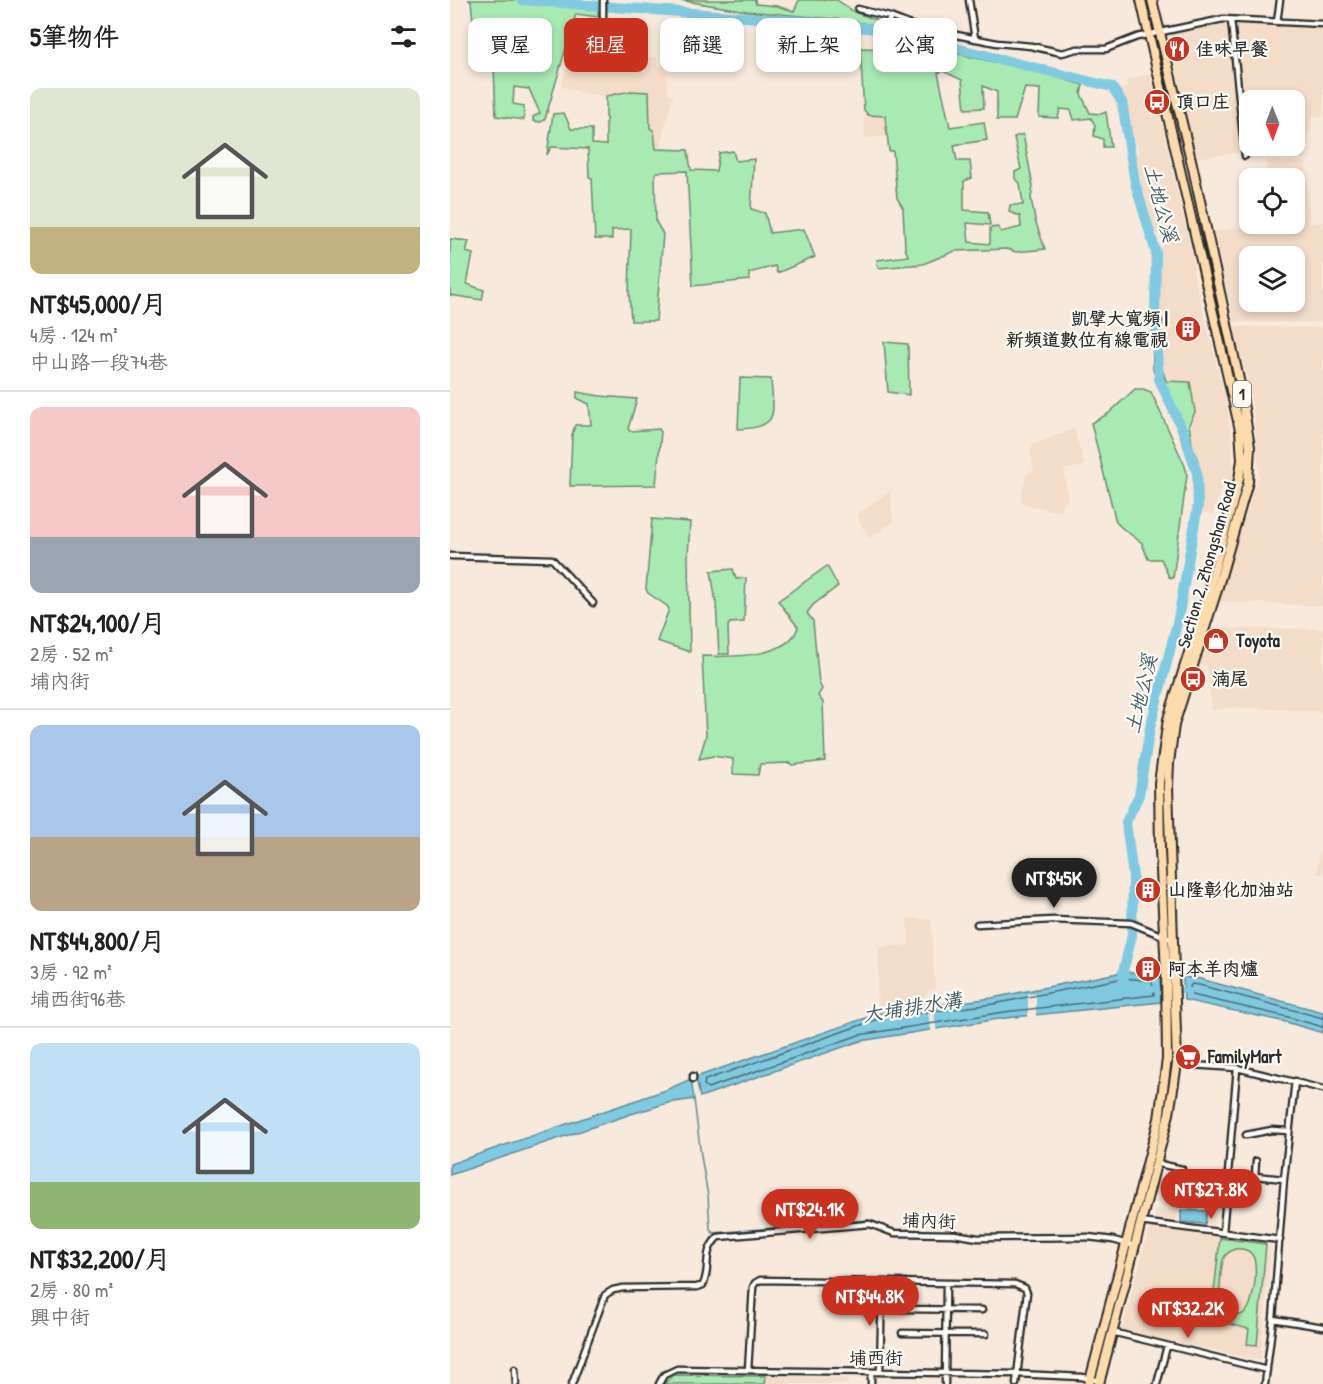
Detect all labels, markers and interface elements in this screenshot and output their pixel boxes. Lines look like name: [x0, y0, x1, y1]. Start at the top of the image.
chip: 買屋: [468, 18, 552, 72]
chip: 租屋: [564, 18, 648, 72]
chip: 篩選: [660, 18, 744, 72]
chip: 新上架: [756, 18, 861, 72]
chip: 公寓: [873, 18, 957, 72]
text: 5筆物件: [30, 19, 119, 54]
icon: filters: [387, 20, 420, 53]
restaurant icon: 佳味早餐: [1162, 34, 1192, 64]
place label: 佳味早餐: [1196, 36, 1268, 61]
bus stop icon: 頂口庄: [1142, 87, 1172, 117]
place label: 頂口庄: [1176, 89, 1230, 114]
north arrow: [1239, 90, 1305, 156]
map controls: [1239, 90, 1305, 312]
icon: home: [171, 127, 279, 235]
water label: 土地公溪: [1138, 161, 1185, 246]
button: locate: [1239, 168, 1305, 234]
button: layers: [1239, 246, 1305, 312]
text: NT$45,000/月: [30, 286, 167, 321]
place label: 凱擘大寬頻 | 新頻道數位有線電視: [1006, 306, 1168, 352]
building icon: 凱擘大寬頻 | 新頻道數位有線電視: [1173, 314, 1203, 344]
text: 4房 · 124 m²: [30, 321, 118, 348]
text: 中山路一段74巷: [30, 348, 167, 375]
road number: 1: [1233, 381, 1251, 407]
icon: home: [171, 446, 279, 554]
street label: Section 2, Zhongshan Road: [1171, 479, 1242, 651]
text: NT$24,100/月: [30, 605, 166, 640]
shop icon: Toyota: [1201, 626, 1231, 656]
place label: Toyota: [1235, 628, 1281, 654]
text: 2房 · 52 m²: [30, 640, 113, 667]
water label: 土地公溪: [1118, 651, 1163, 736]
bus stop icon: 湳尾: [1178, 664, 1208, 694]
place label: 湳尾: [1212, 666, 1248, 691]
text: 埔內街: [30, 667, 90, 694]
icon: home: [171, 764, 279, 872]
pin: NT$45K: [1005, 858, 1103, 909]
text: NT$45K: [1026, 864, 1082, 891]
building icon: 山隆彰化加油站: [1133, 875, 1163, 905]
place label: 山隆彰化加油站: [1168, 877, 1294, 902]
text: NT$44,800/月: [30, 923, 166, 958]
building icon: 阿本羊肉爐: [1133, 954, 1163, 984]
place label: 阿本羊肉爐: [1168, 956, 1259, 981]
text: 3房 · 92 m²: [30, 958, 112, 985]
text: 埔西街96巷: [30, 985, 125, 1012]
water label: 大埔排水溝: [860, 985, 965, 1028]
supermarket icon: FamilyMart: [1173, 1042, 1203, 1072]
place label: FamilyMart: [1207, 1044, 1282, 1070]
icon: home: [171, 1082, 279, 1190]
pin: NT$27.8K: [1149, 1169, 1273, 1220]
text: NT$27.8K: [1175, 1175, 1247, 1202]
pin: NT$24.1K: [748, 1189, 872, 1240]
text: NT$24.1K: [776, 1195, 845, 1222]
street label: 埔內街: [902, 1207, 956, 1234]
text: NT$32,200/月: [30, 1241, 171, 1276]
text: 2房 · 80 m²: [30, 1276, 113, 1303]
pin: NT$44.8K: [808, 1276, 932, 1327]
text: NT$44.8K: [836, 1282, 904, 1309]
pin: NT$32.2K: [1126, 1288, 1250, 1339]
text: NT$32.2K: [1152, 1294, 1224, 1321]
text: 興中街: [30, 1303, 90, 1330]
street label: 埔西街: [849, 1345, 903, 1370]

